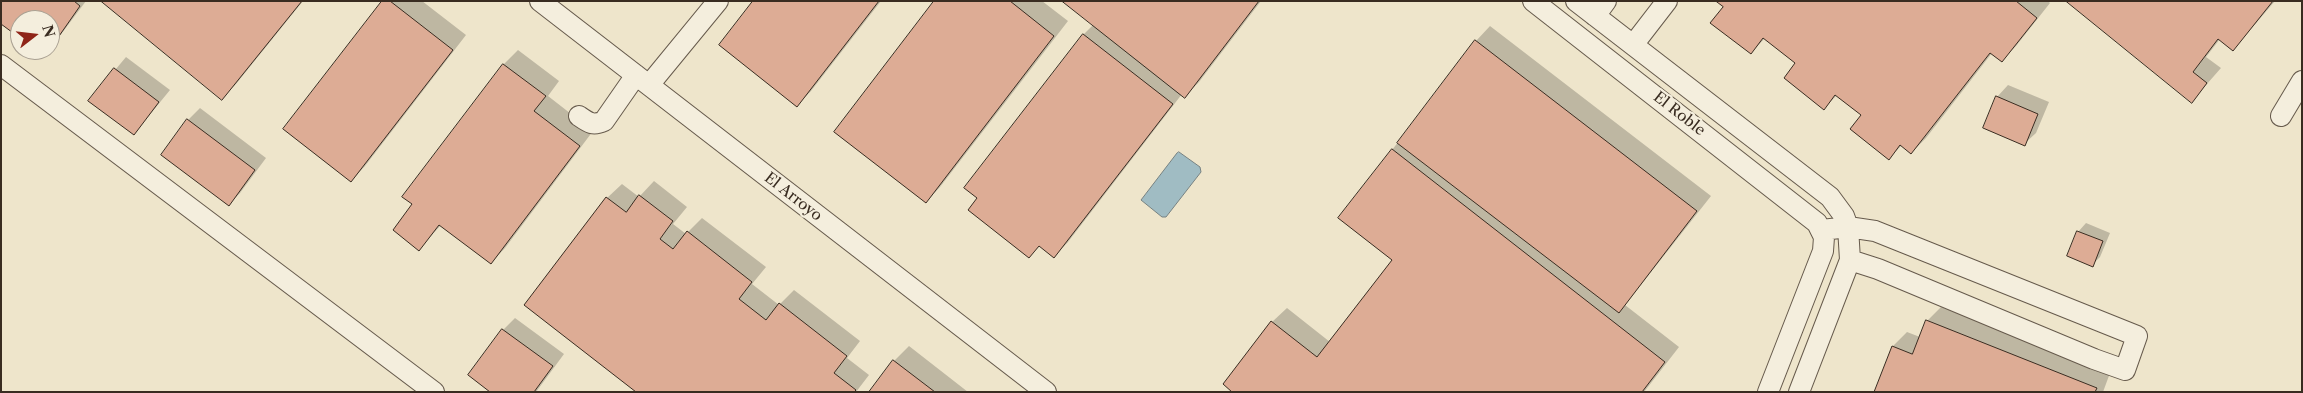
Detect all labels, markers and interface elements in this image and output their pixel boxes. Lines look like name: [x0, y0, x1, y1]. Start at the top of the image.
north arrow: [10, 10, 60, 60]
text: N: [38, 23, 59, 39]
street label: El Roble: [1650, 88, 1708, 140]
street label: El Arroyo: [761, 169, 825, 225]

